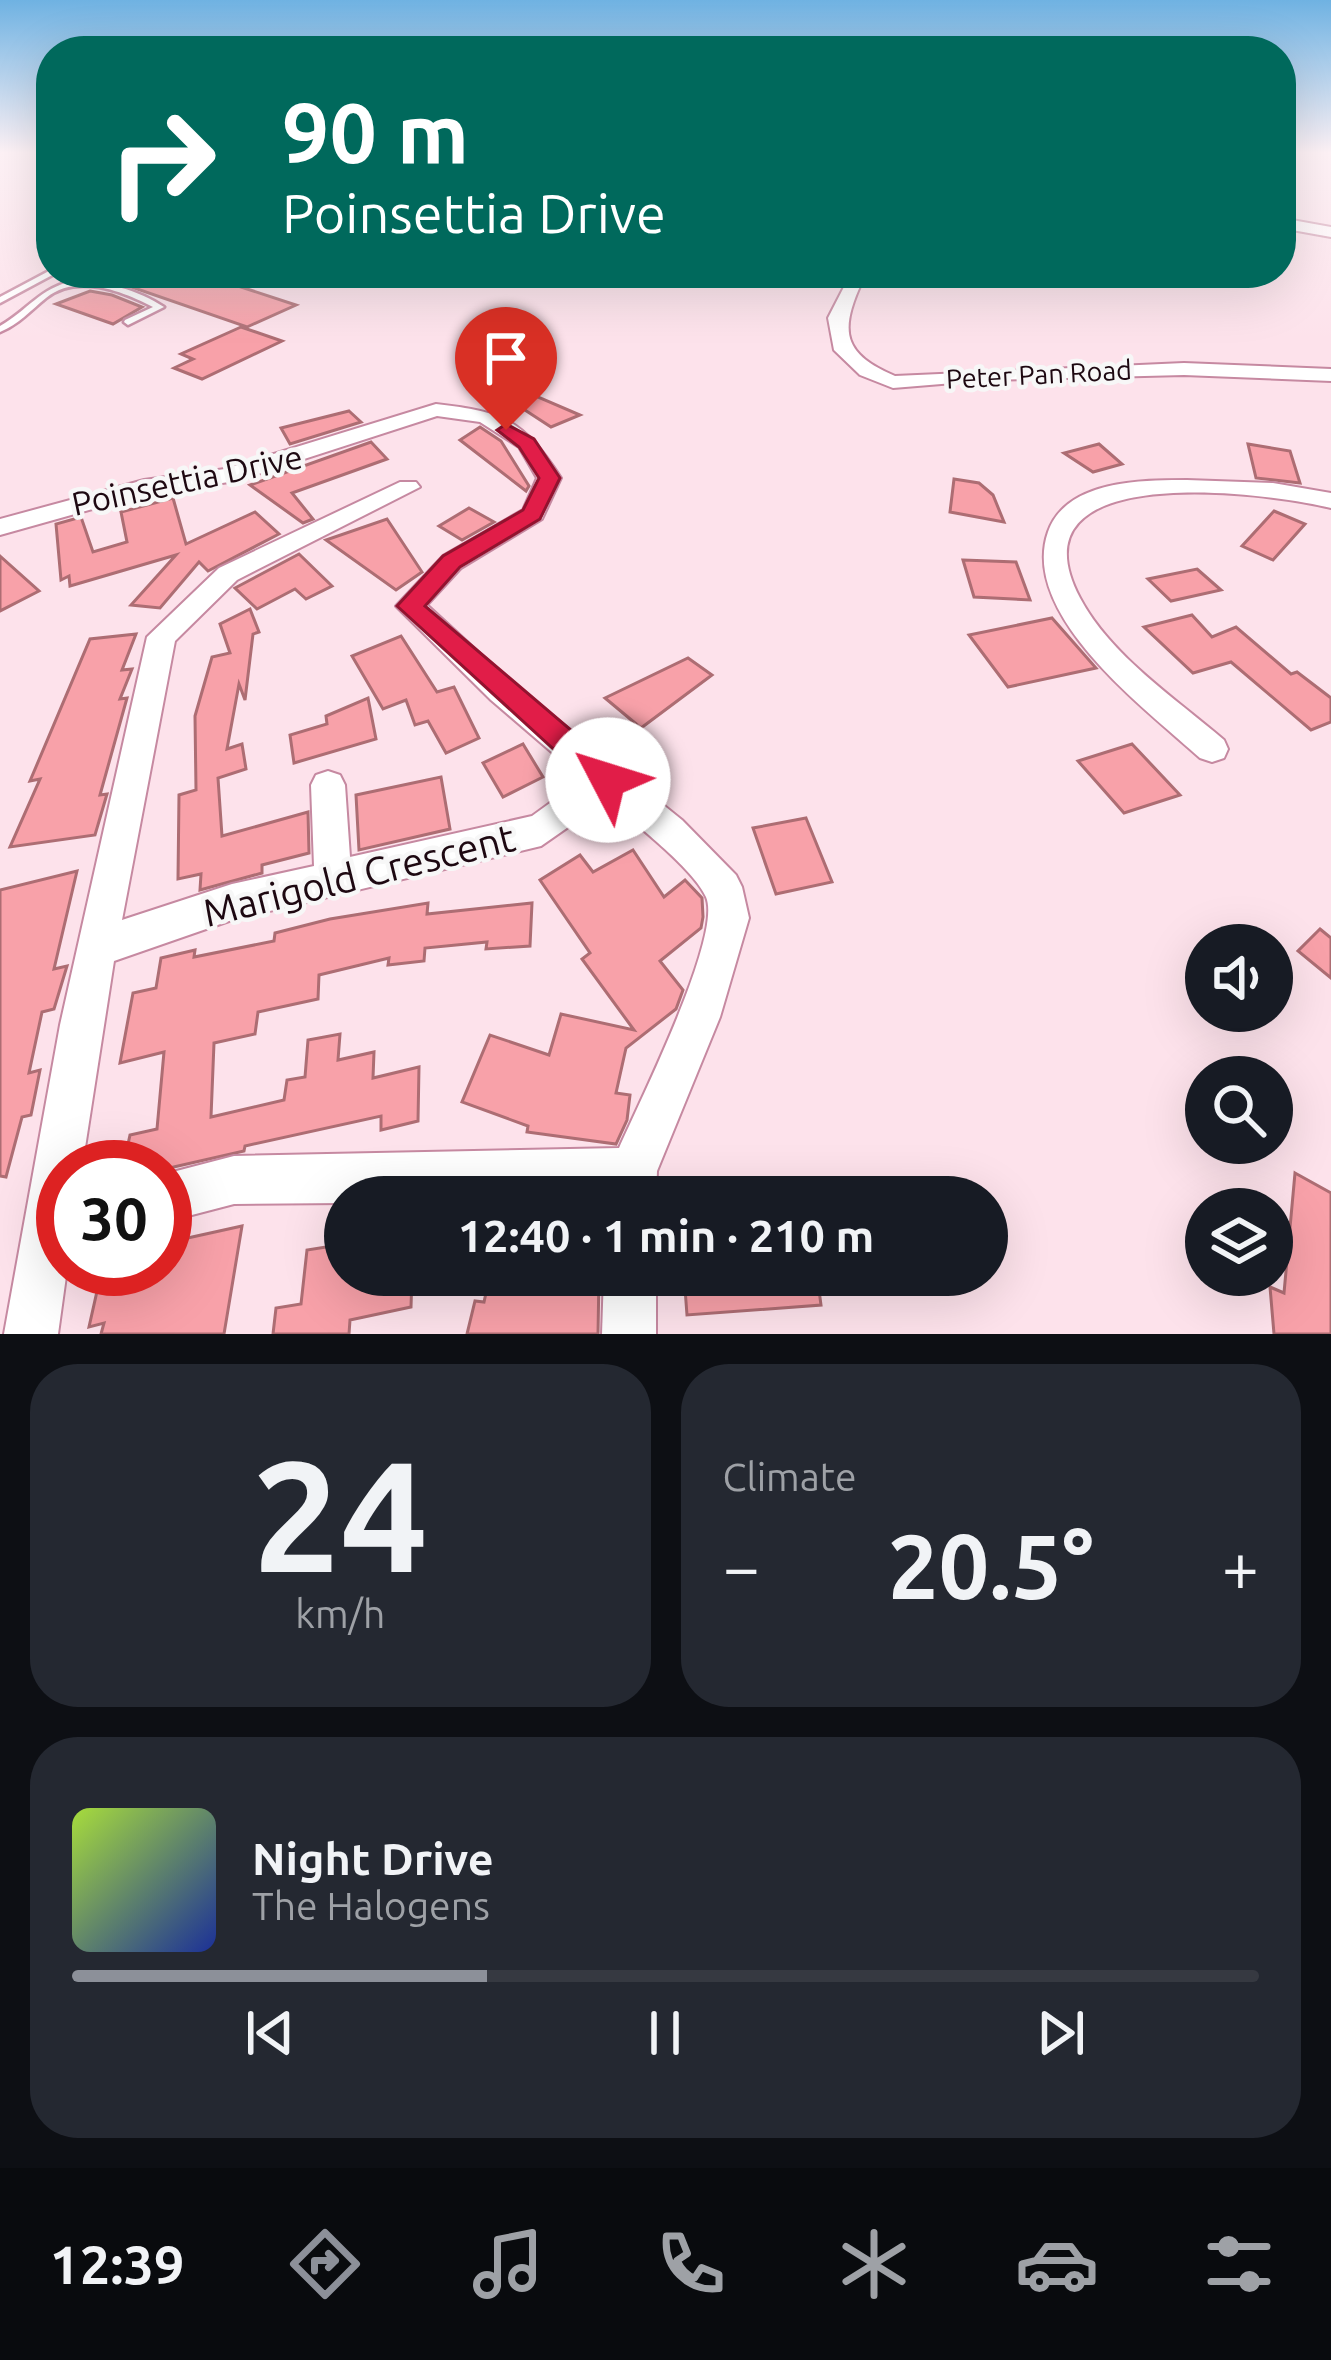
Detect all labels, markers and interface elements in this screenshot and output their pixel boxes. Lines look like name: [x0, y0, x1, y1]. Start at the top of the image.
icon: right: [84, 84, 240, 240]
text: 90 m: [282, 85, 469, 179]
text: Poinsettia Drive: [282, 183, 666, 243]
pin: [455, 307, 557, 430]
icon: arrive: [473, 325, 539, 391]
street label: Peter Pan Road: [945, 354, 1133, 394]
street label: Poinsettia Drive: [68, 437, 305, 522]
position arrow: [545, 717, 671, 843]
street label: Marigold Crescent: [199, 815, 519, 934]
map controls: [1185, 924, 1293, 1296]
button: sound: [1185, 924, 1293, 1032]
button: search: [1185, 1056, 1293, 1164]
speed limit sign: 30: [36, 1140, 192, 1296]
button: layers: [1185, 1188, 1293, 1296]
text: 12:40 · 1 min · 210 m: [458, 1210, 874, 1261]
text: 24: [252, 1427, 428, 1601]
text: Climate: [723, 1455, 857, 1498]
text: 20.5°: [888, 1515, 1094, 1616]
text: −: [723, 1529, 760, 1603]
text: +: [1222, 1529, 1259, 1603]
text: km/h: [295, 1592, 385, 1635]
text: Night Drive: [252, 1833, 494, 1884]
text: The Halogens: [252, 1884, 490, 1927]
icon: previous: [237, 2000, 303, 2066]
icon: pause: [632, 2000, 698, 2066]
icon: next: [1028, 2000, 1094, 2066]
icon: directions: [283, 2222, 367, 2306]
icon: music: [466, 2222, 550, 2306]
icon: phone: [649, 2222, 733, 2306]
icon: climate: [832, 2222, 916, 2306]
icon: car: [1015, 2222, 1099, 2306]
icon: filters: [1197, 2222, 1281, 2306]
text: 12:39: [49, 2234, 185, 2294]

